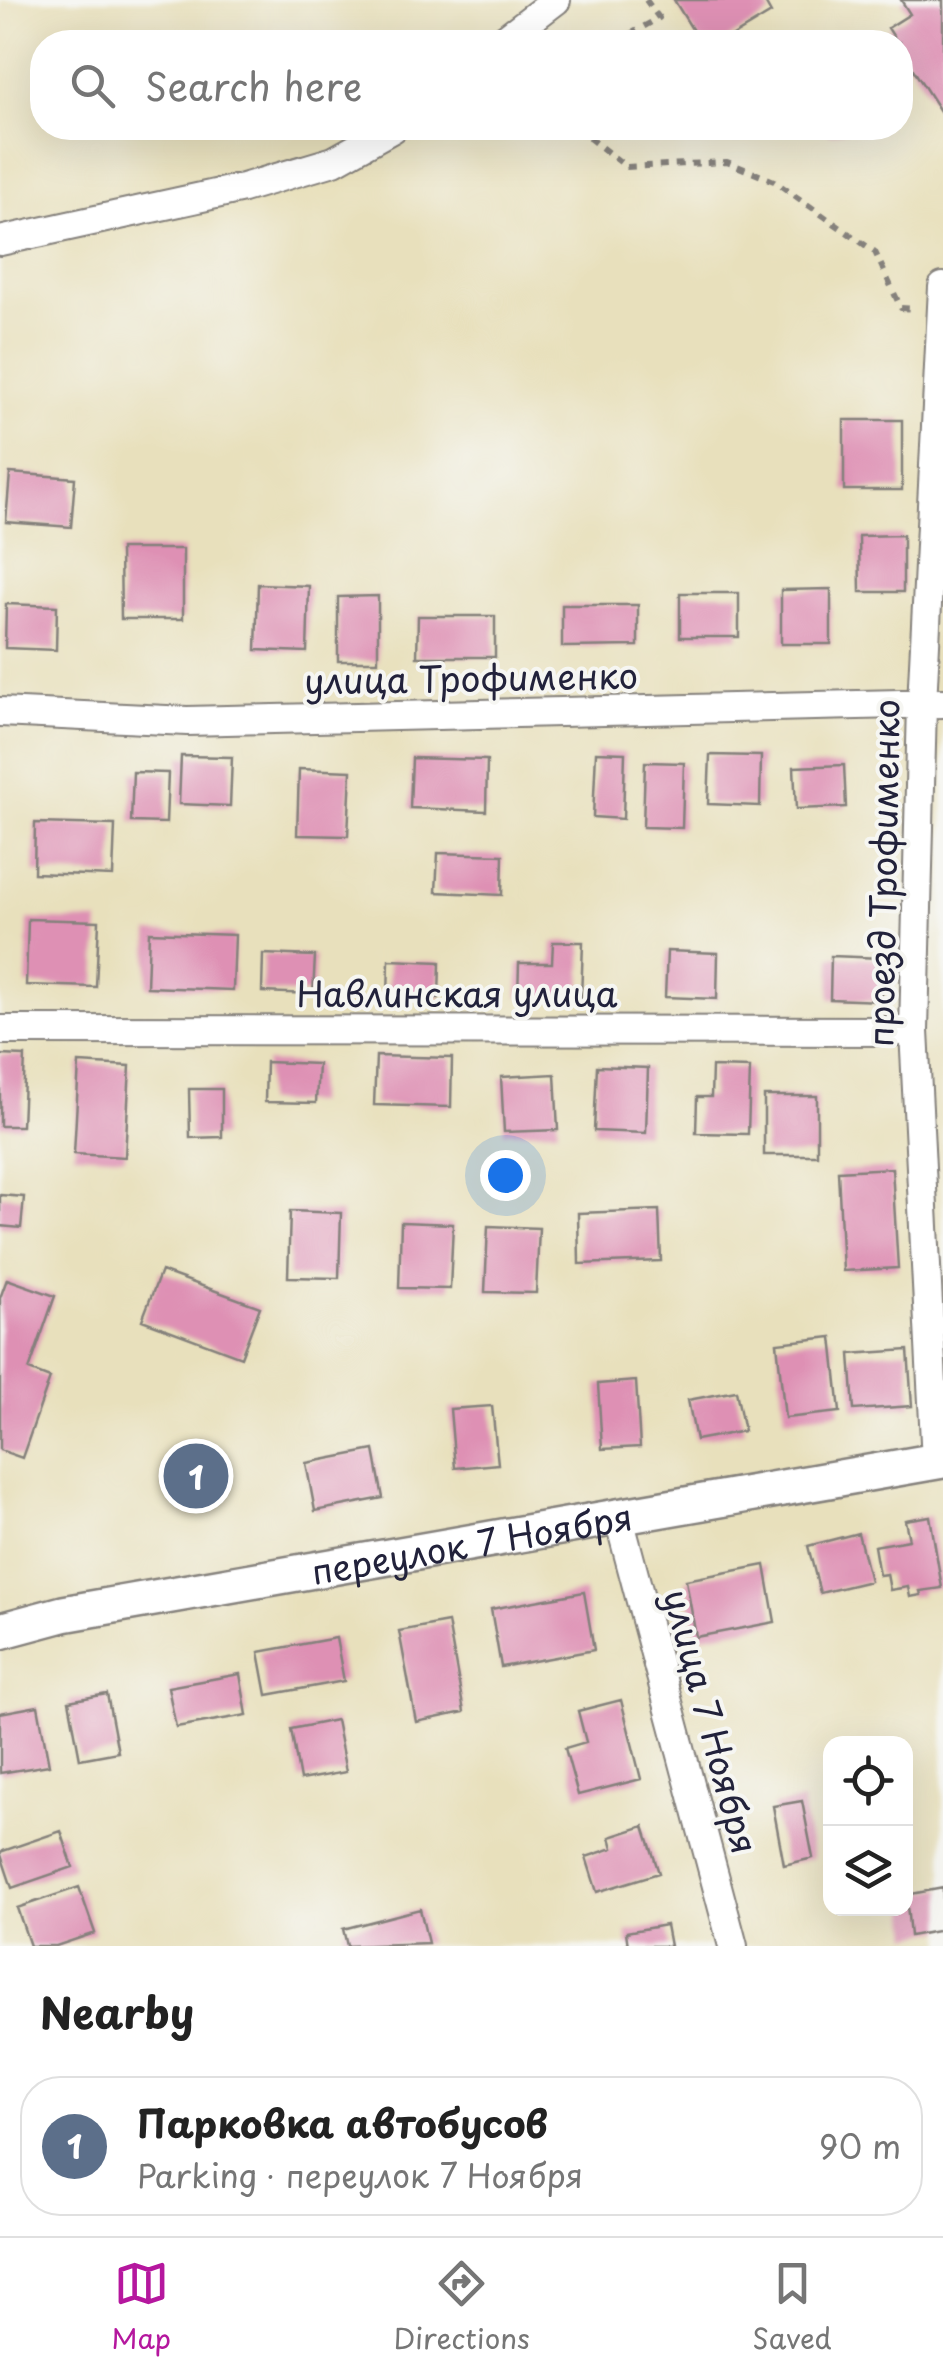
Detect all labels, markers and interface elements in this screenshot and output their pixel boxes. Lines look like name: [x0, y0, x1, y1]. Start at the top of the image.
search box: [30, 30, 913, 140]
text: Search here: [145, 57, 362, 114]
icon: search: [65, 58, 120, 113]
street label: улица Трофименко: [304, 648, 638, 706]
street label: проезд Трофименко: [852, 699, 912, 1047]
street label: Навлинская улица: [297, 966, 618, 1019]
your location: [480, 1150, 531, 1201]
pin: 1: [164, 1438, 228, 1514]
street label: переулок 7 Ноября: [307, 1488, 636, 1597]
street label: улица 7 Ноября: [651, 1583, 773, 1859]
map controls: [823, 1736, 913, 1916]
button: locate: [823, 1736, 913, 1826]
button: layers: [823, 1826, 913, 1916]
text: Nearby: [40, 1980, 194, 2043]
text: Парковка автобусов: [137, 2094, 548, 2151]
text: 1: [67, 2122, 82, 2170]
text: 90 m: [819, 2122, 901, 2170]
text: Parking · переулок 7 Ноября: [137, 2151, 583, 2199]
tab: Map: [111, 2256, 171, 2359]
tab: Directions: [394, 2256, 530, 2359]
tab: Saved: [752, 2256, 832, 2359]

